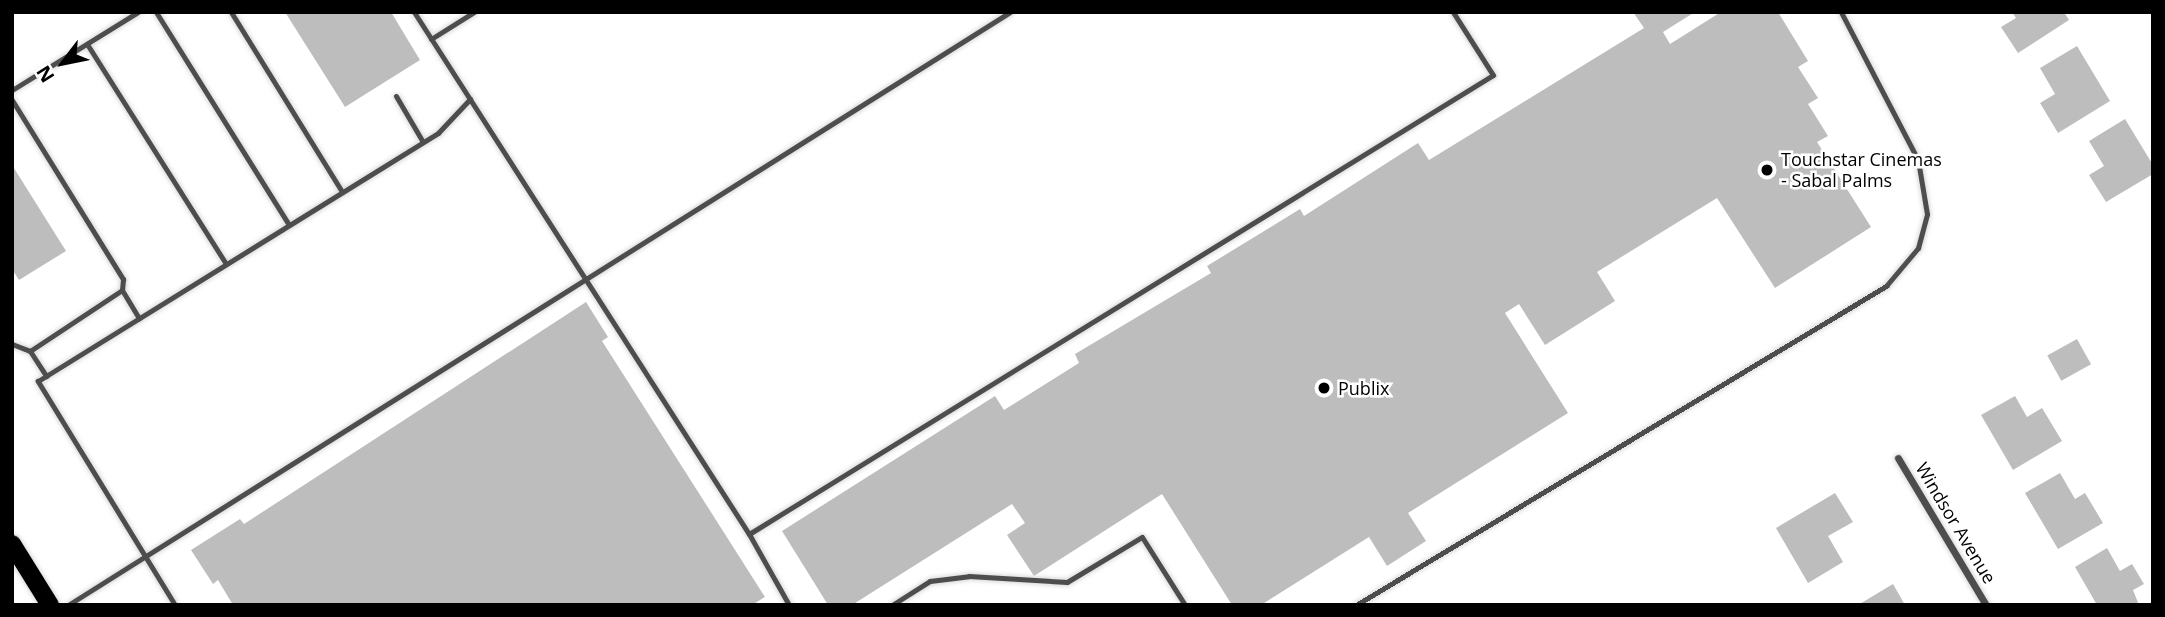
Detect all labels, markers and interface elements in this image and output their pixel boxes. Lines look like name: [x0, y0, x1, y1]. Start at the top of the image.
north arrow: [28, 28, 98, 98]
text: N: [30, 61, 60, 88]
place label: Touchstar Cinemas - Sabal Palms: [1781, 149, 1942, 192]
marker: Touchstar Cinemas - Sabal Palms: [1759, 162, 1775, 178]
place label: Publix: [1338, 377, 1389, 399]
marker: Publix: [1316, 380, 1332, 396]
street label: Windsor Avenue: [1911, 459, 2001, 587]

